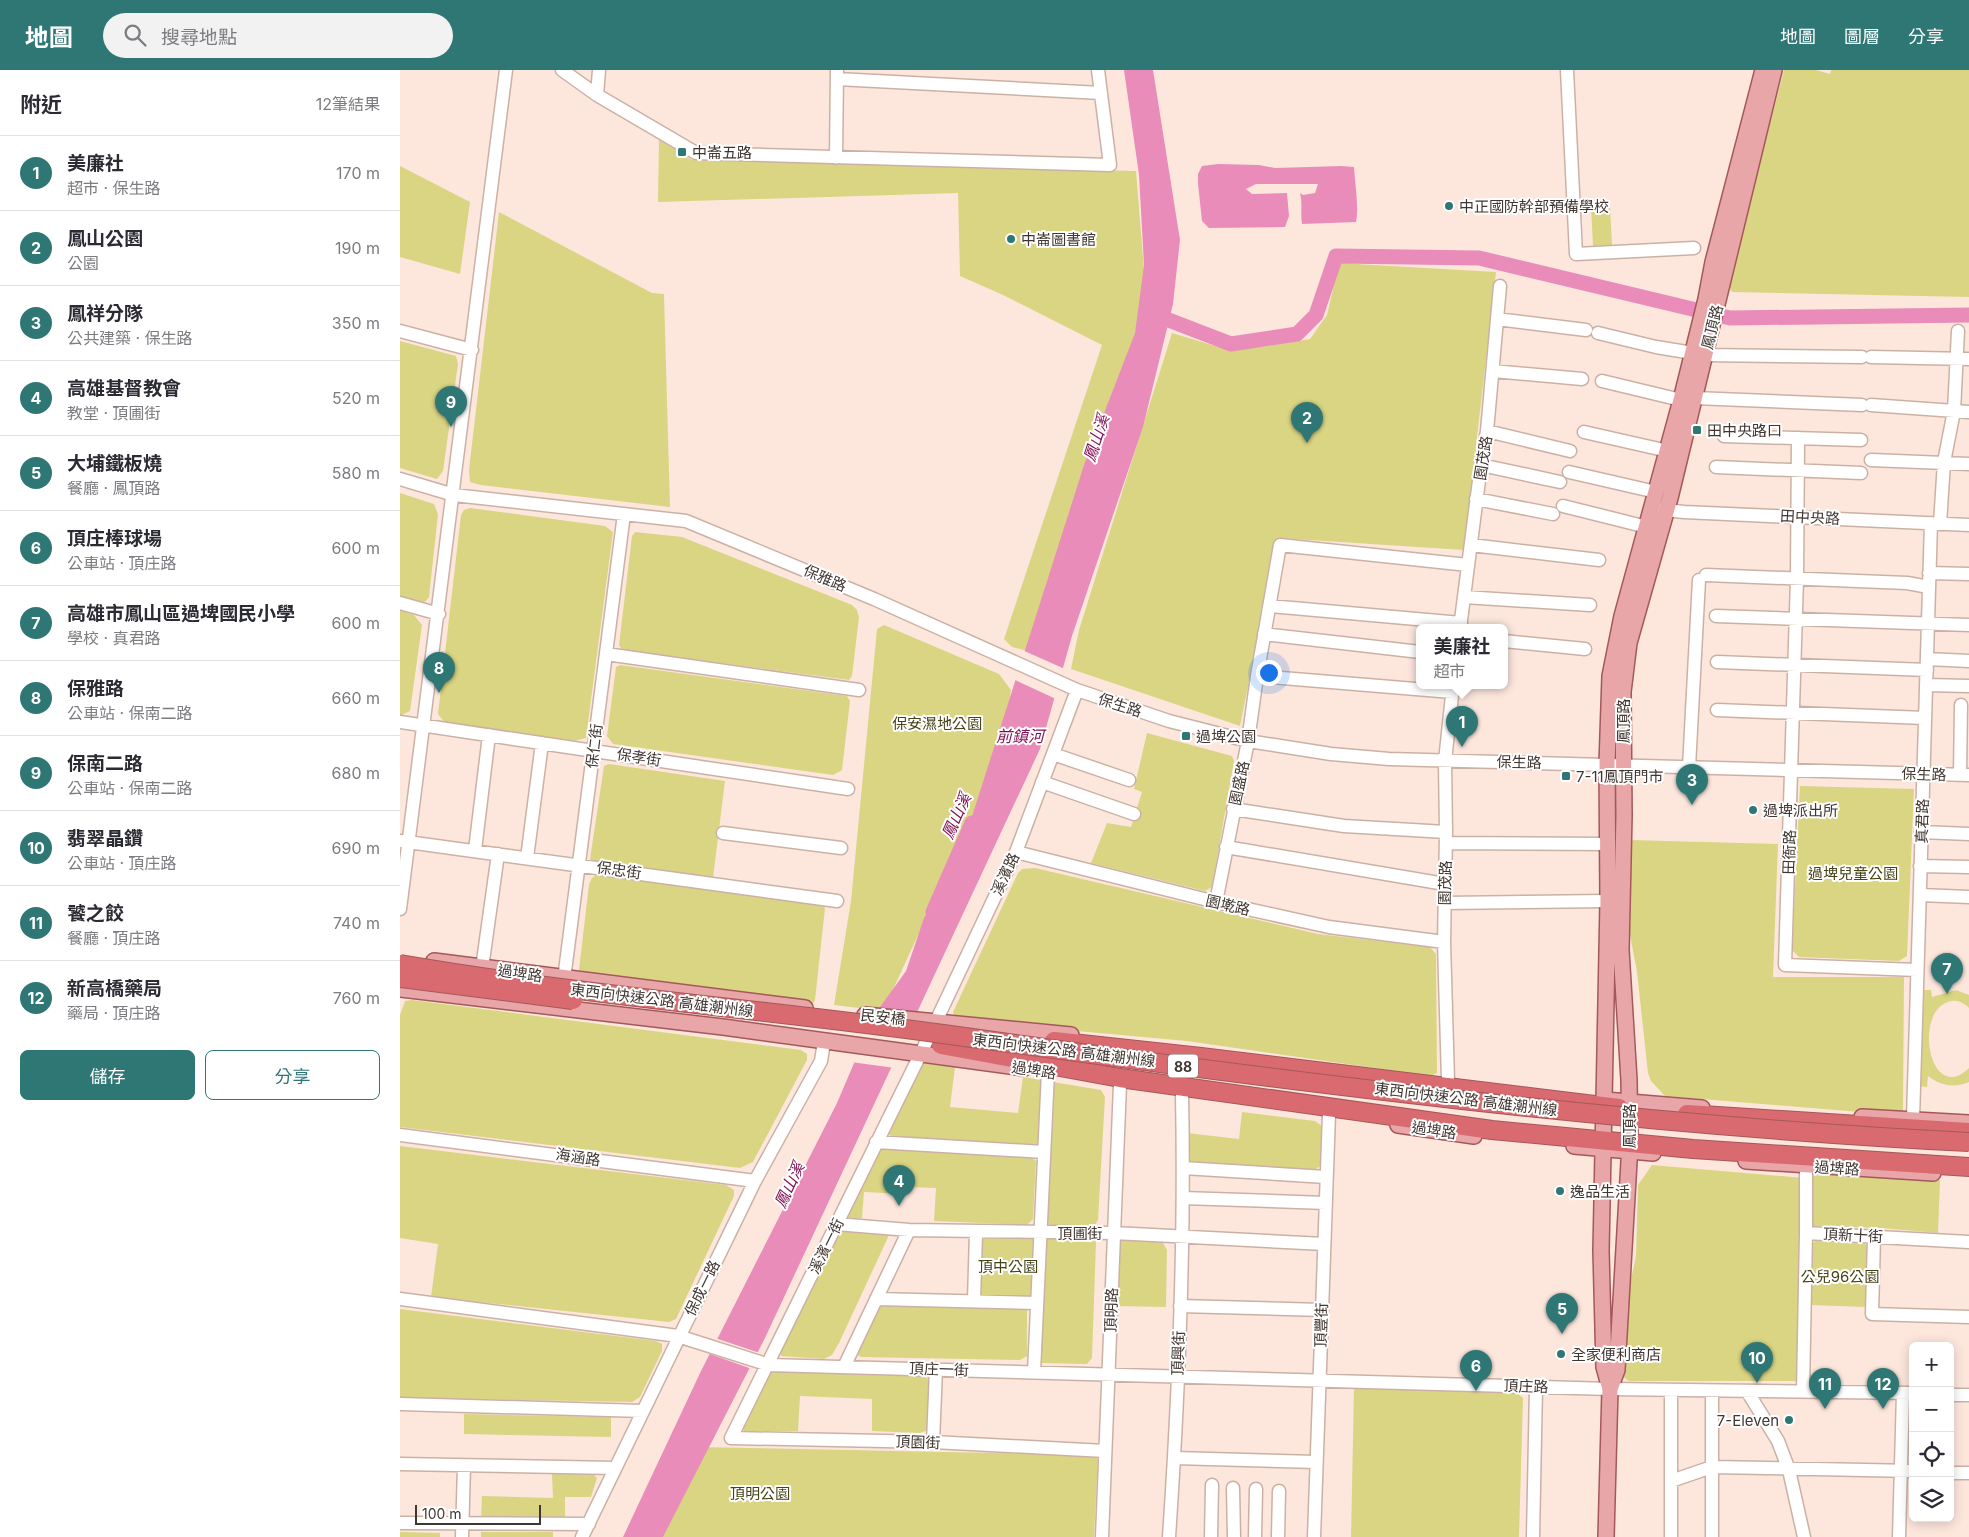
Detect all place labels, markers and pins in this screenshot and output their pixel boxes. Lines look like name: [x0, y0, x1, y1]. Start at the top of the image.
place label: 中崙五路: [692, 143, 752, 162]
marker: 中崙五路: [676, 146, 688, 158]
place label: 中正國防幹部預備學校: [1459, 197, 1609, 216]
marker: 中正國防幹部預備學校: [1443, 200, 1455, 212]
place label: 中崙圖書館: [1021, 230, 1096, 249]
marker: 中崙圖書館: [1005, 233, 1017, 245]
pin: 9: [435, 386, 467, 427]
pin: 2: [1291, 402, 1323, 443]
place label: 田中央路口: [1707, 421, 1782, 440]
marker: 田中央路口: [1691, 424, 1703, 436]
pin: 8: [423, 652, 455, 693]
pin: 1: [1446, 706, 1478, 747]
place label: 過埤公園: [1196, 727, 1256, 746]
marker: 過埤公園: [1180, 730, 1192, 742]
pin: 3: [1676, 764, 1708, 805]
place label: 7-11鳳頂門市: [1576, 767, 1664, 786]
marker: 7-11鳳頂門市: [1560, 770, 1572, 782]
place label: 過埤派出所: [1763, 801, 1838, 820]
marker: 過埤派出所: [1747, 804, 1759, 816]
pin: 7: [1931, 953, 1963, 994]
pin: 4: [883, 1165, 915, 1206]
place label: 逸品生活: [1570, 1182, 1630, 1201]
marker: 逸品生活: [1554, 1185, 1566, 1197]
pin: 5: [1546, 1293, 1578, 1334]
pin: 10: [1741, 1342, 1773, 1383]
place label: 全家便利商店: [1571, 1345, 1661, 1364]
marker: 全家便利商店: [1555, 1348, 1567, 1360]
pin: 6: [1460, 1350, 1492, 1391]
pin: 11: [1809, 1368, 1841, 1409]
pin: 12: [1867, 1368, 1899, 1409]
place label: 7-Eleven: [1717, 1411, 1779, 1430]
marker: 7-Eleven: [1783, 1414, 1795, 1426]

